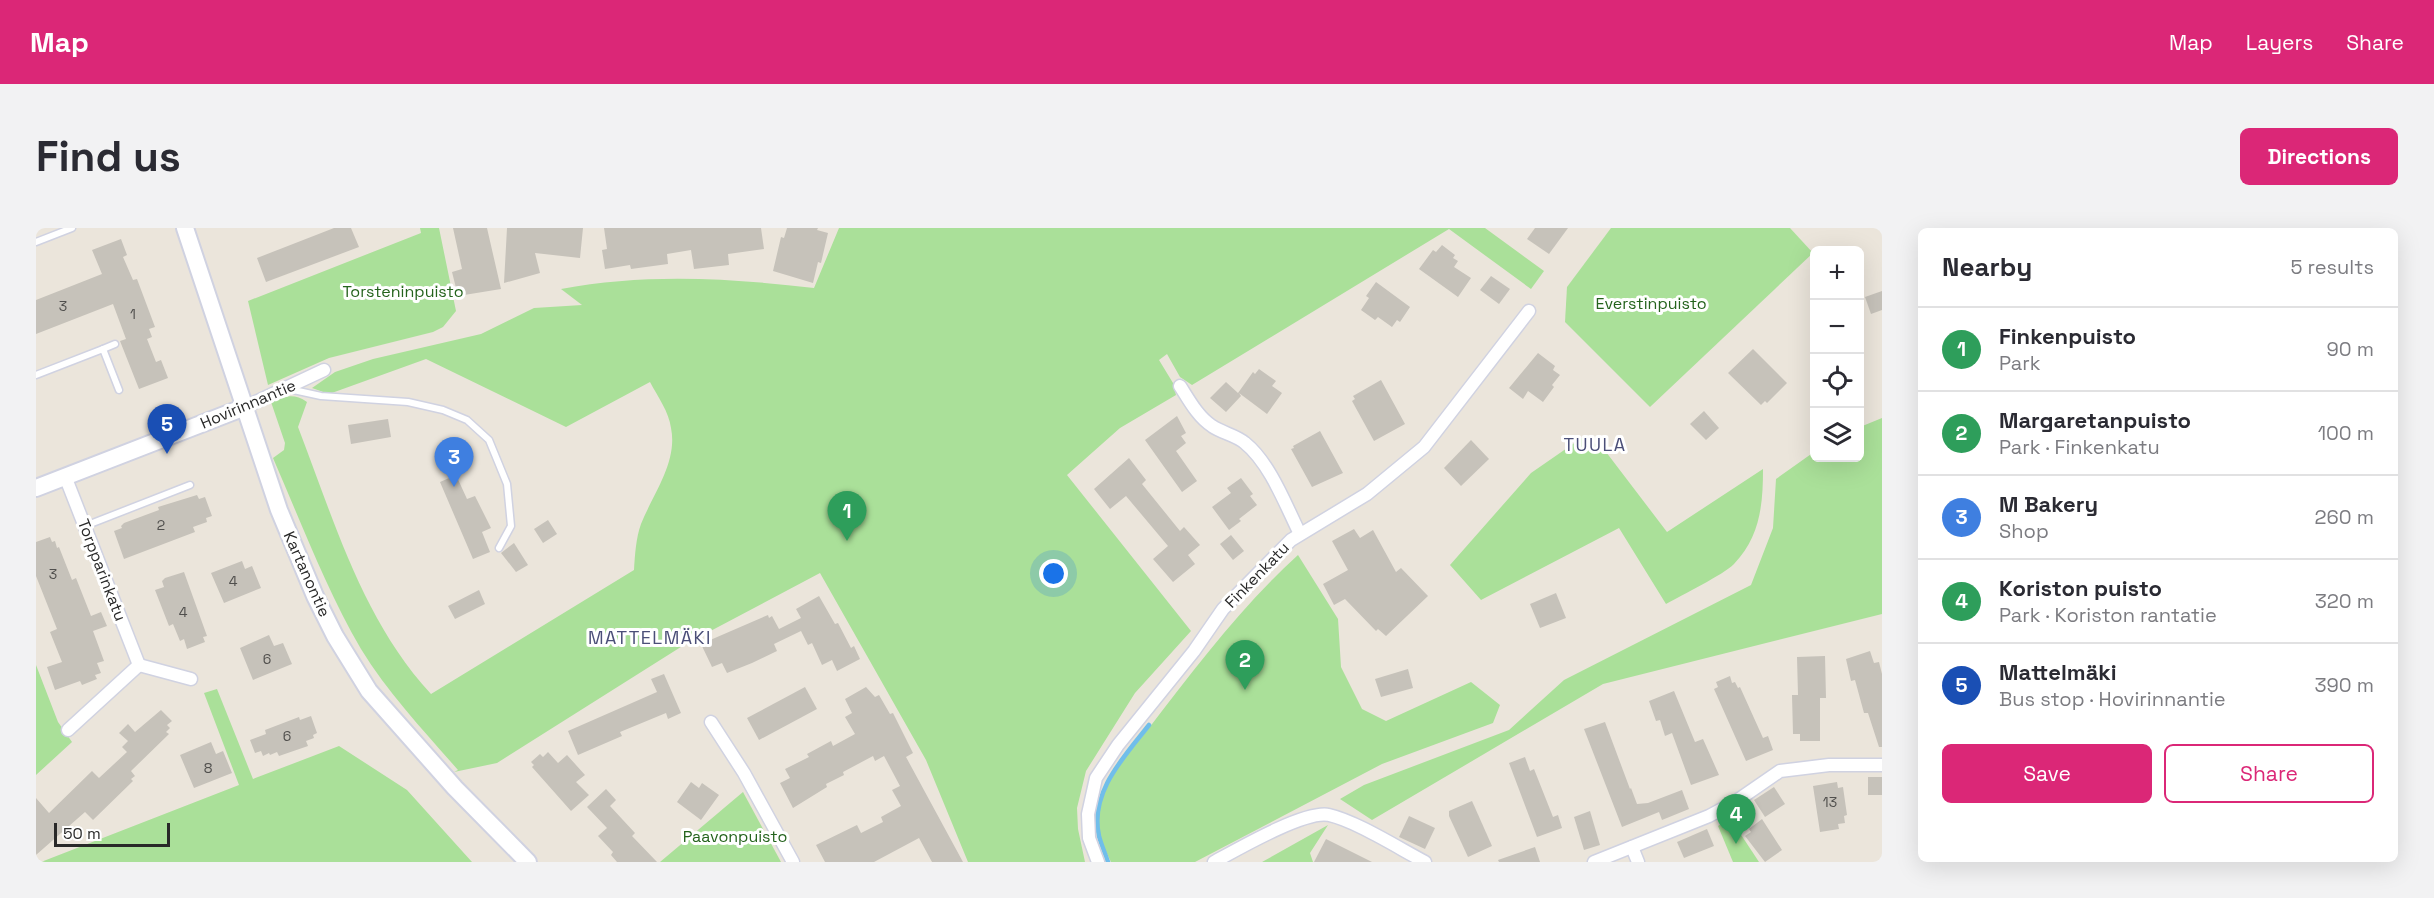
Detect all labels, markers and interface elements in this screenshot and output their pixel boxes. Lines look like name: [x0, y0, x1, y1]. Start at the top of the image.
text: Map: [30, 24, 89, 60]
text: Map: [2169, 29, 2213, 56]
text: Layers: [2246, 29, 2313, 56]
text: Share: [2346, 29, 2404, 56]
button: Directions: [2240, 128, 2398, 185]
text: Find us: [36, 130, 181, 183]
map controls: [1810, 246, 1864, 462]
button: +: [1810, 246, 1864, 300]
text: Nearby: [1942, 250, 2032, 284]
text: 5 results: [2290, 254, 2374, 280]
park label: Torsteninpuisto: [342, 281, 464, 302]
park label: Everstinpuisto: [1595, 293, 1707, 314]
house number: 3: [59, 297, 67, 315]
button: −: [1810, 300, 1864, 354]
house number: 1: [130, 305, 136, 323]
text: Finkenpuisto: [1999, 322, 2136, 350]
text: 1: [1957, 336, 1966, 362]
text: 90 m: [2327, 336, 2374, 362]
text: Park: [1999, 350, 2041, 376]
button: locate: [1810, 354, 1864, 408]
street label: Hovirinnantie: [197, 374, 299, 434]
pin: 5: [148, 404, 186, 454]
text: Margaretanpuisto: [1999, 406, 2191, 434]
button: layers: [1810, 408, 1864, 462]
text: 2: [1956, 420, 1967, 446]
text: 100 m: [2318, 420, 2374, 446]
district label: TUULA: [1563, 433, 1627, 456]
text: Park · Finkenkatu: [1999, 434, 2160, 460]
pin: 3: [434, 438, 474, 487]
text: M Bakery: [1999, 490, 2098, 518]
pin: 1: [828, 492, 866, 541]
text: 3: [1955, 504, 1968, 530]
text: 260 m: [2315, 504, 2374, 530]
street label: Torpparinkatu: [73, 516, 131, 624]
house number: 2: [157, 516, 165, 534]
text: Shop: [1999, 518, 2049, 544]
street label: Kartanontie: [279, 528, 335, 620]
street label: Finkenkatu: [1220, 537, 1294, 613]
your location: [1039, 559, 1068, 588]
house number: 3: [49, 565, 57, 583]
house number: 4: [229, 572, 238, 590]
text: Koriston puisto: [1999, 574, 2162, 602]
text: 4: [1955, 588, 1968, 614]
text: 320 m: [2315, 588, 2374, 614]
text: Park · Koriston rantatie: [1999, 602, 2217, 628]
house number: 4: [179, 603, 188, 621]
district label: MATTELMÄKI: [588, 626, 712, 649]
pin: 2: [1226, 640, 1264, 690]
house number: 6: [263, 650, 271, 668]
text: Mattelmäki: [1999, 658, 2117, 686]
text: 5: [1956, 672, 1968, 698]
text: 390 m: [2315, 672, 2374, 698]
text: Bus stop · Hovirinnantie: [1999, 686, 2226, 712]
house number: 6: [283, 727, 291, 745]
button: Save: [1942, 744, 2152, 803]
button: Share: [2164, 744, 2374, 803]
house number: 8: [204, 759, 213, 777]
house number: 13: [1823, 793, 1837, 811]
pin: 4: [1716, 794, 1756, 844]
scale bar: [54, 820, 170, 848]
text: 50 m: [63, 823, 101, 844]
park label: Paavonpuisto: [683, 826, 787, 847]

